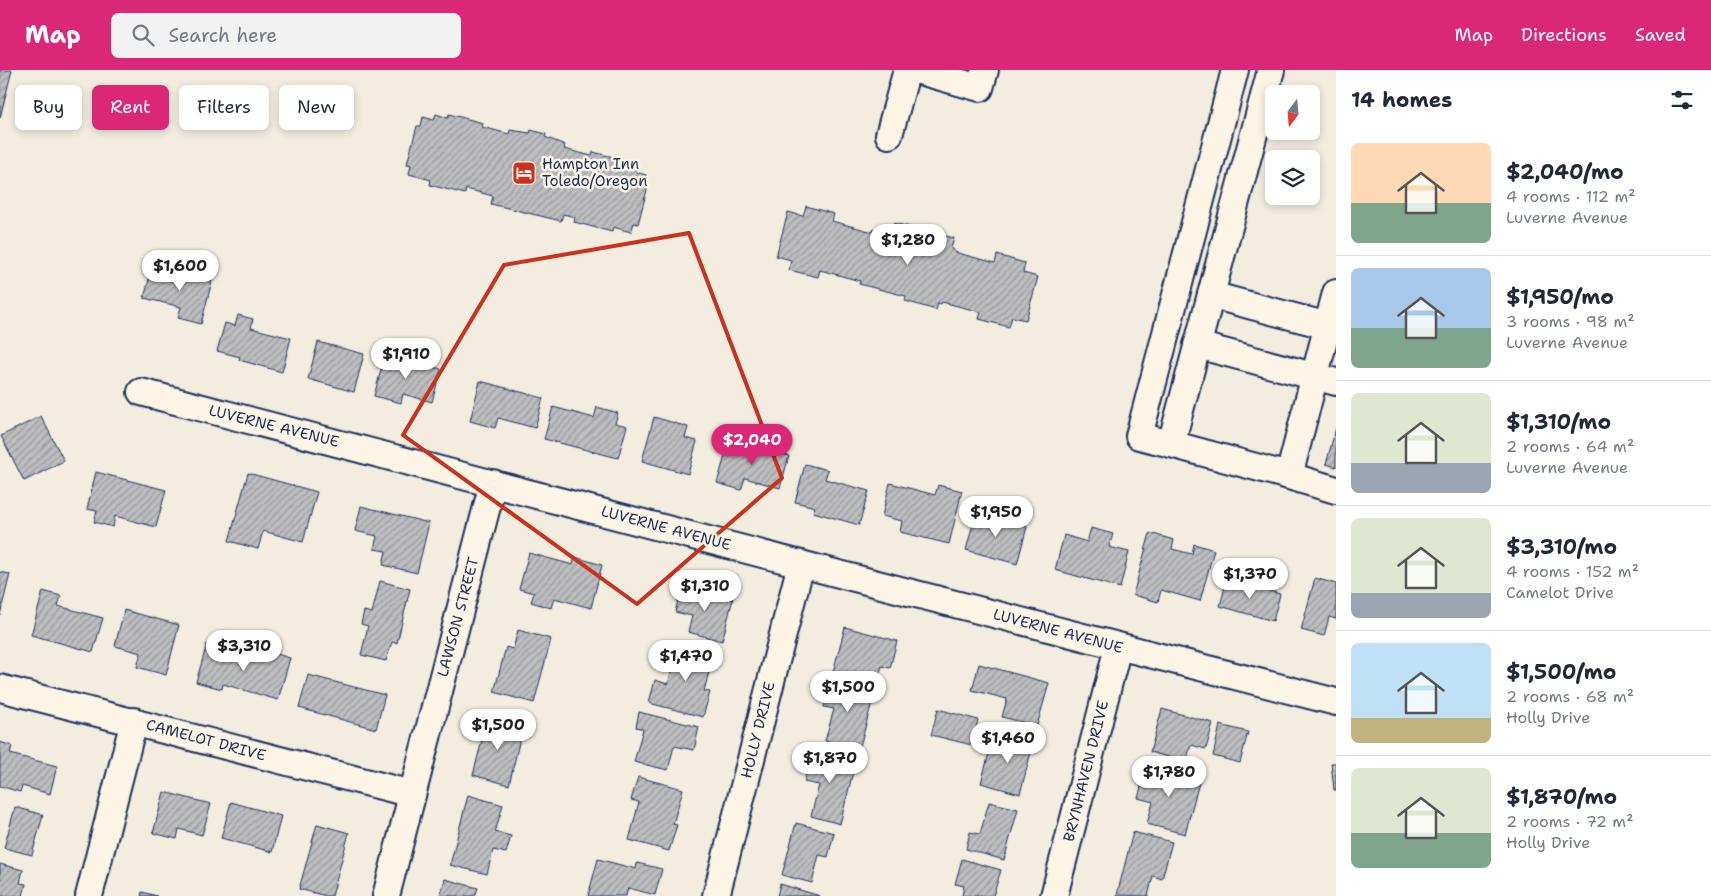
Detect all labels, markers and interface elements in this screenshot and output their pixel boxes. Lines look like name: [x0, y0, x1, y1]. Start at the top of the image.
search box: [111, 13, 461, 58]
text: Map: [25, 19, 81, 51]
icon: search: [129, 21, 157, 49]
text: Search here: [169, 23, 277, 48]
text: Map: [1455, 23, 1493, 47]
text: Directions: [1521, 23, 1607, 47]
text: Saved: [1635, 23, 1686, 47]
chip: Buy: [15, 85, 82, 130]
chip: Rent: [92, 85, 169, 130]
chip: Filters: [179, 85, 269, 130]
chip: New: [279, 85, 354, 130]
north arrow: [1265, 85, 1320, 140]
map controls: [1265, 85, 1320, 205]
text: 14 homes: [1351, 86, 1452, 114]
icon: filters: [1668, 86, 1696, 114]
button: layers: [1265, 150, 1320, 205]
place label: Hampton Inn Toledo/Oregon: [542, 154, 647, 191]
text: $2,040/mo: [1506, 158, 1624, 186]
hotel icon: Hampton Inn Toledo/Oregon: [511, 160, 537, 186]
icon: home: [1391, 163, 1451, 223]
text: 4 rooms · 112 m²: [1506, 186, 1636, 207]
text: Luverne Avenue: [1506, 207, 1628, 228]
pin: $1,280: [867, 224, 949, 266]
text: $1,280: [881, 229, 935, 250]
pin: $1,600: [139, 250, 221, 292]
text: $1,600: [153, 255, 207, 276]
text: $1,950/mo: [1506, 283, 1614, 311]
icon: home: [1391, 288, 1451, 348]
text: 3 rooms · 98 m²: [1506, 311, 1635, 332]
text: Luverne Avenue: [1506, 332, 1628, 353]
pin: $1,910: [365, 338, 447, 380]
text: $1,910: [382, 343, 430, 364]
street label: LUVERNE AVENUE: [207, 400, 341, 452]
text: $1,310/mo: [1506, 408, 1611, 436]
icon: home: [1391, 413, 1451, 473]
pin: $2,040: [711, 424, 793, 466]
text: $2,040: [722, 429, 782, 450]
text: 2 rooms · 64 m²: [1506, 436, 1634, 457]
text: Luverne Avenue: [1506, 457, 1628, 478]
pin: $1,950: [955, 496, 1037, 538]
street label: LUVERNE AVENUE: [599, 501, 733, 555]
text: $1,950: [970, 501, 1022, 522]
text: $3,310/mo: [1506, 533, 1617, 561]
icon: home: [1391, 538, 1451, 598]
street label: LAWSON STREET: [432, 555, 484, 679]
pin: $1,370: [1209, 558, 1291, 600]
text: 4 rooms · 152 m²: [1506, 561, 1639, 582]
text: $1,370: [1223, 563, 1277, 584]
pin: $1,310: [664, 570, 746, 612]
text: $1,310: [680, 575, 730, 596]
text: Camelot Drive: [1506, 582, 1614, 603]
street label: LUVERNE AVENUE: [991, 604, 1125, 658]
pin: $3,310: [203, 630, 285, 672]
text: $3,310: [217, 635, 271, 656]
pin: $1,470: [645, 640, 727, 682]
text: $1,470: [659, 645, 713, 666]
text: $1,500/mo: [1506, 658, 1616, 686]
icon: home: [1391, 663, 1451, 723]
pin: $1,500: [807, 670, 889, 713]
text: $1,500: [821, 676, 875, 697]
street label: HOLLY DRIVE: [736, 679, 780, 781]
text: 2 rooms · 68 m²: [1506, 686, 1634, 707]
street label: BRYNHAVEN DRIVE: [1059, 698, 1113, 844]
text: Holly Drive: [1506, 707, 1590, 728]
pin: $1,500: [457, 708, 539, 751]
street label: CAMELOT DRIVE: [144, 714, 268, 766]
text: $1,500: [471, 714, 525, 735]
pin: $1,460: [967, 722, 1049, 764]
text: $1,460: [981, 727, 1035, 748]
pin: $1,870: [789, 742, 871, 784]
text: $1,870: [803, 747, 857, 768]
pin: $1,780: [1128, 756, 1210, 798]
text: $1,780: [1142, 761, 1196, 782]
text: $1,870/mo: [1506, 783, 1617, 811]
icon: home: [1391, 788, 1451, 848]
text: 2 rooms · 72 m²: [1506, 811, 1634, 832]
text: Holly Drive: [1506, 832, 1590, 853]

